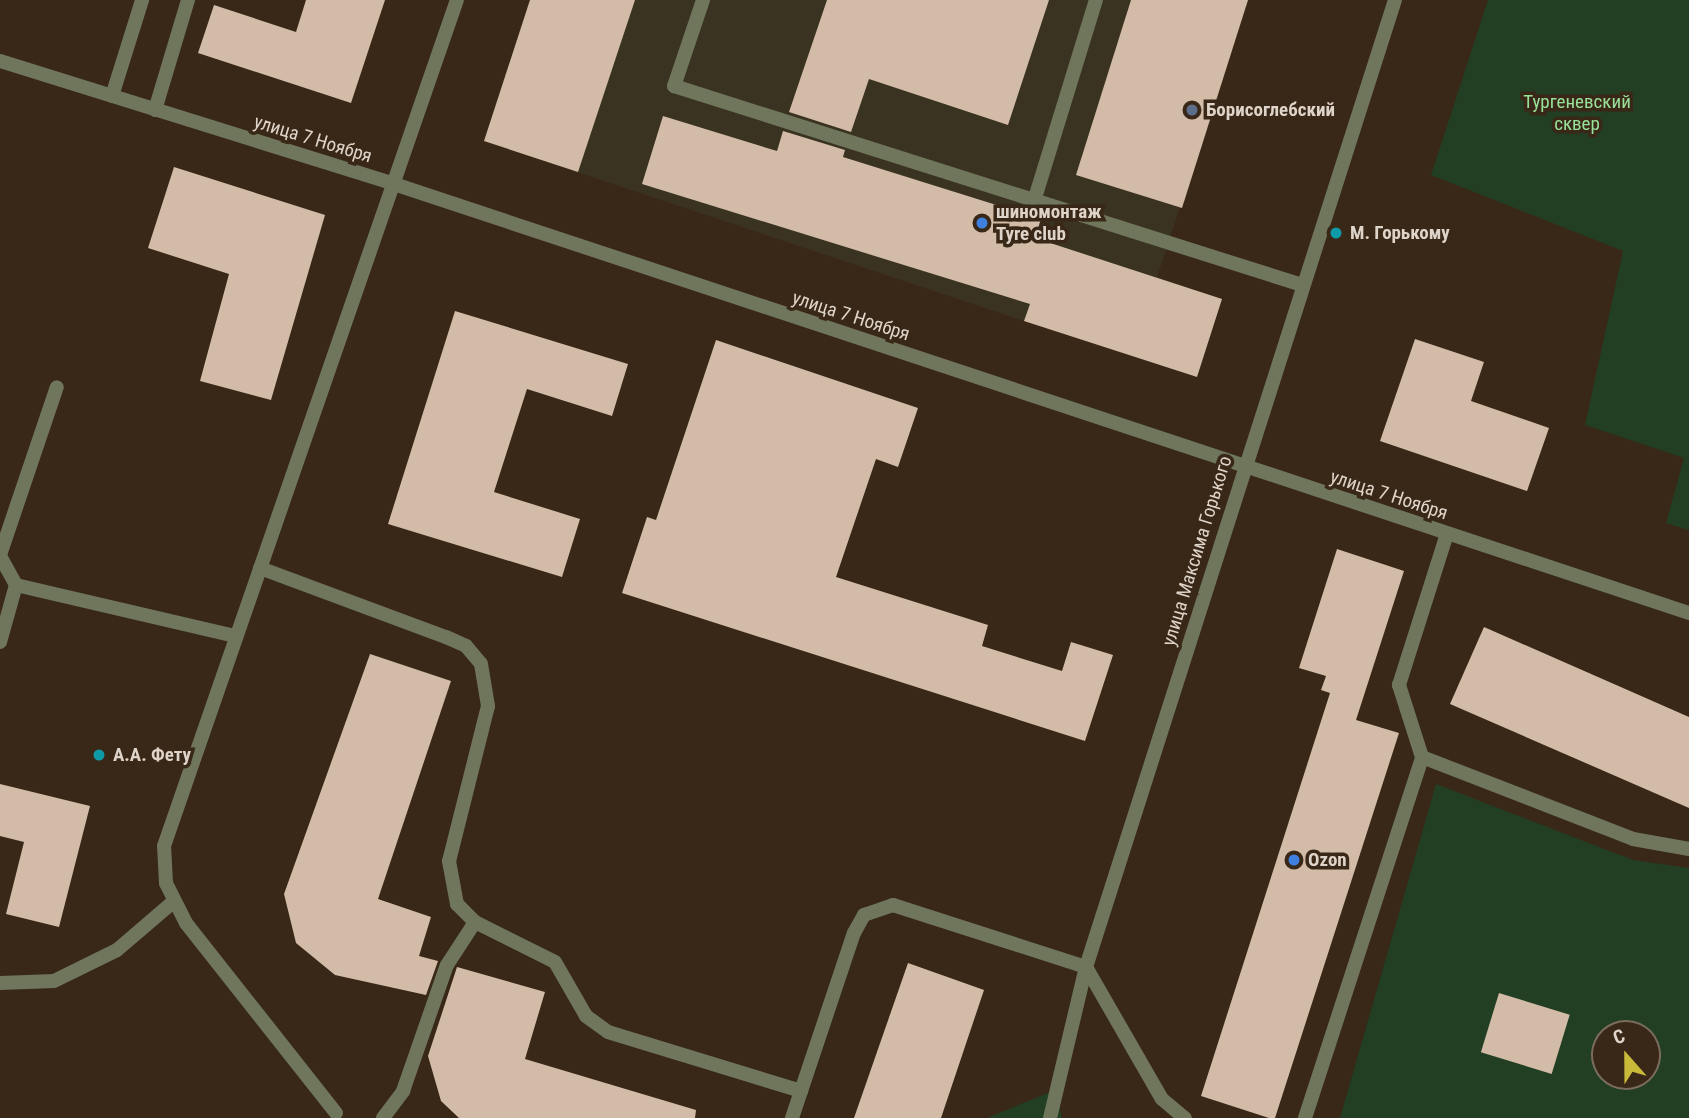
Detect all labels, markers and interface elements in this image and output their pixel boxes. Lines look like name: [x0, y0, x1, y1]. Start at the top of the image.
park label: Тургеневский сквер: [1523, 91, 1631, 135]
place label: Борисоглебский: [1206, 99, 1335, 121]
marker: Борисоглебский: [1184, 102, 1200, 118]
street label: улица 7 Ноября: [251, 110, 375, 168]
place label: шиномонтаж Tyre club: [996, 201, 1101, 245]
marker: шиномонтаж Tyre club: [974, 215, 990, 231]
place label: М. Горькому: [1350, 222, 1450, 244]
marker: М. Горькому: [1328, 225, 1344, 241]
street label: улица 7 Ноября: [789, 286, 913, 346]
street label: улица Максима Горького: [1157, 453, 1237, 649]
street label: улица 7 Ноября: [1327, 465, 1451, 525]
place label: А.А. Фету: [113, 744, 191, 766]
marker: А.А. Фету: [91, 747, 107, 763]
place label: Ozon: [1308, 849, 1347, 871]
marker: Ozon: [1286, 852, 1302, 868]
north arrow: [1591, 1020, 1661, 1090]
text: С: [1610, 1024, 1628, 1049]

